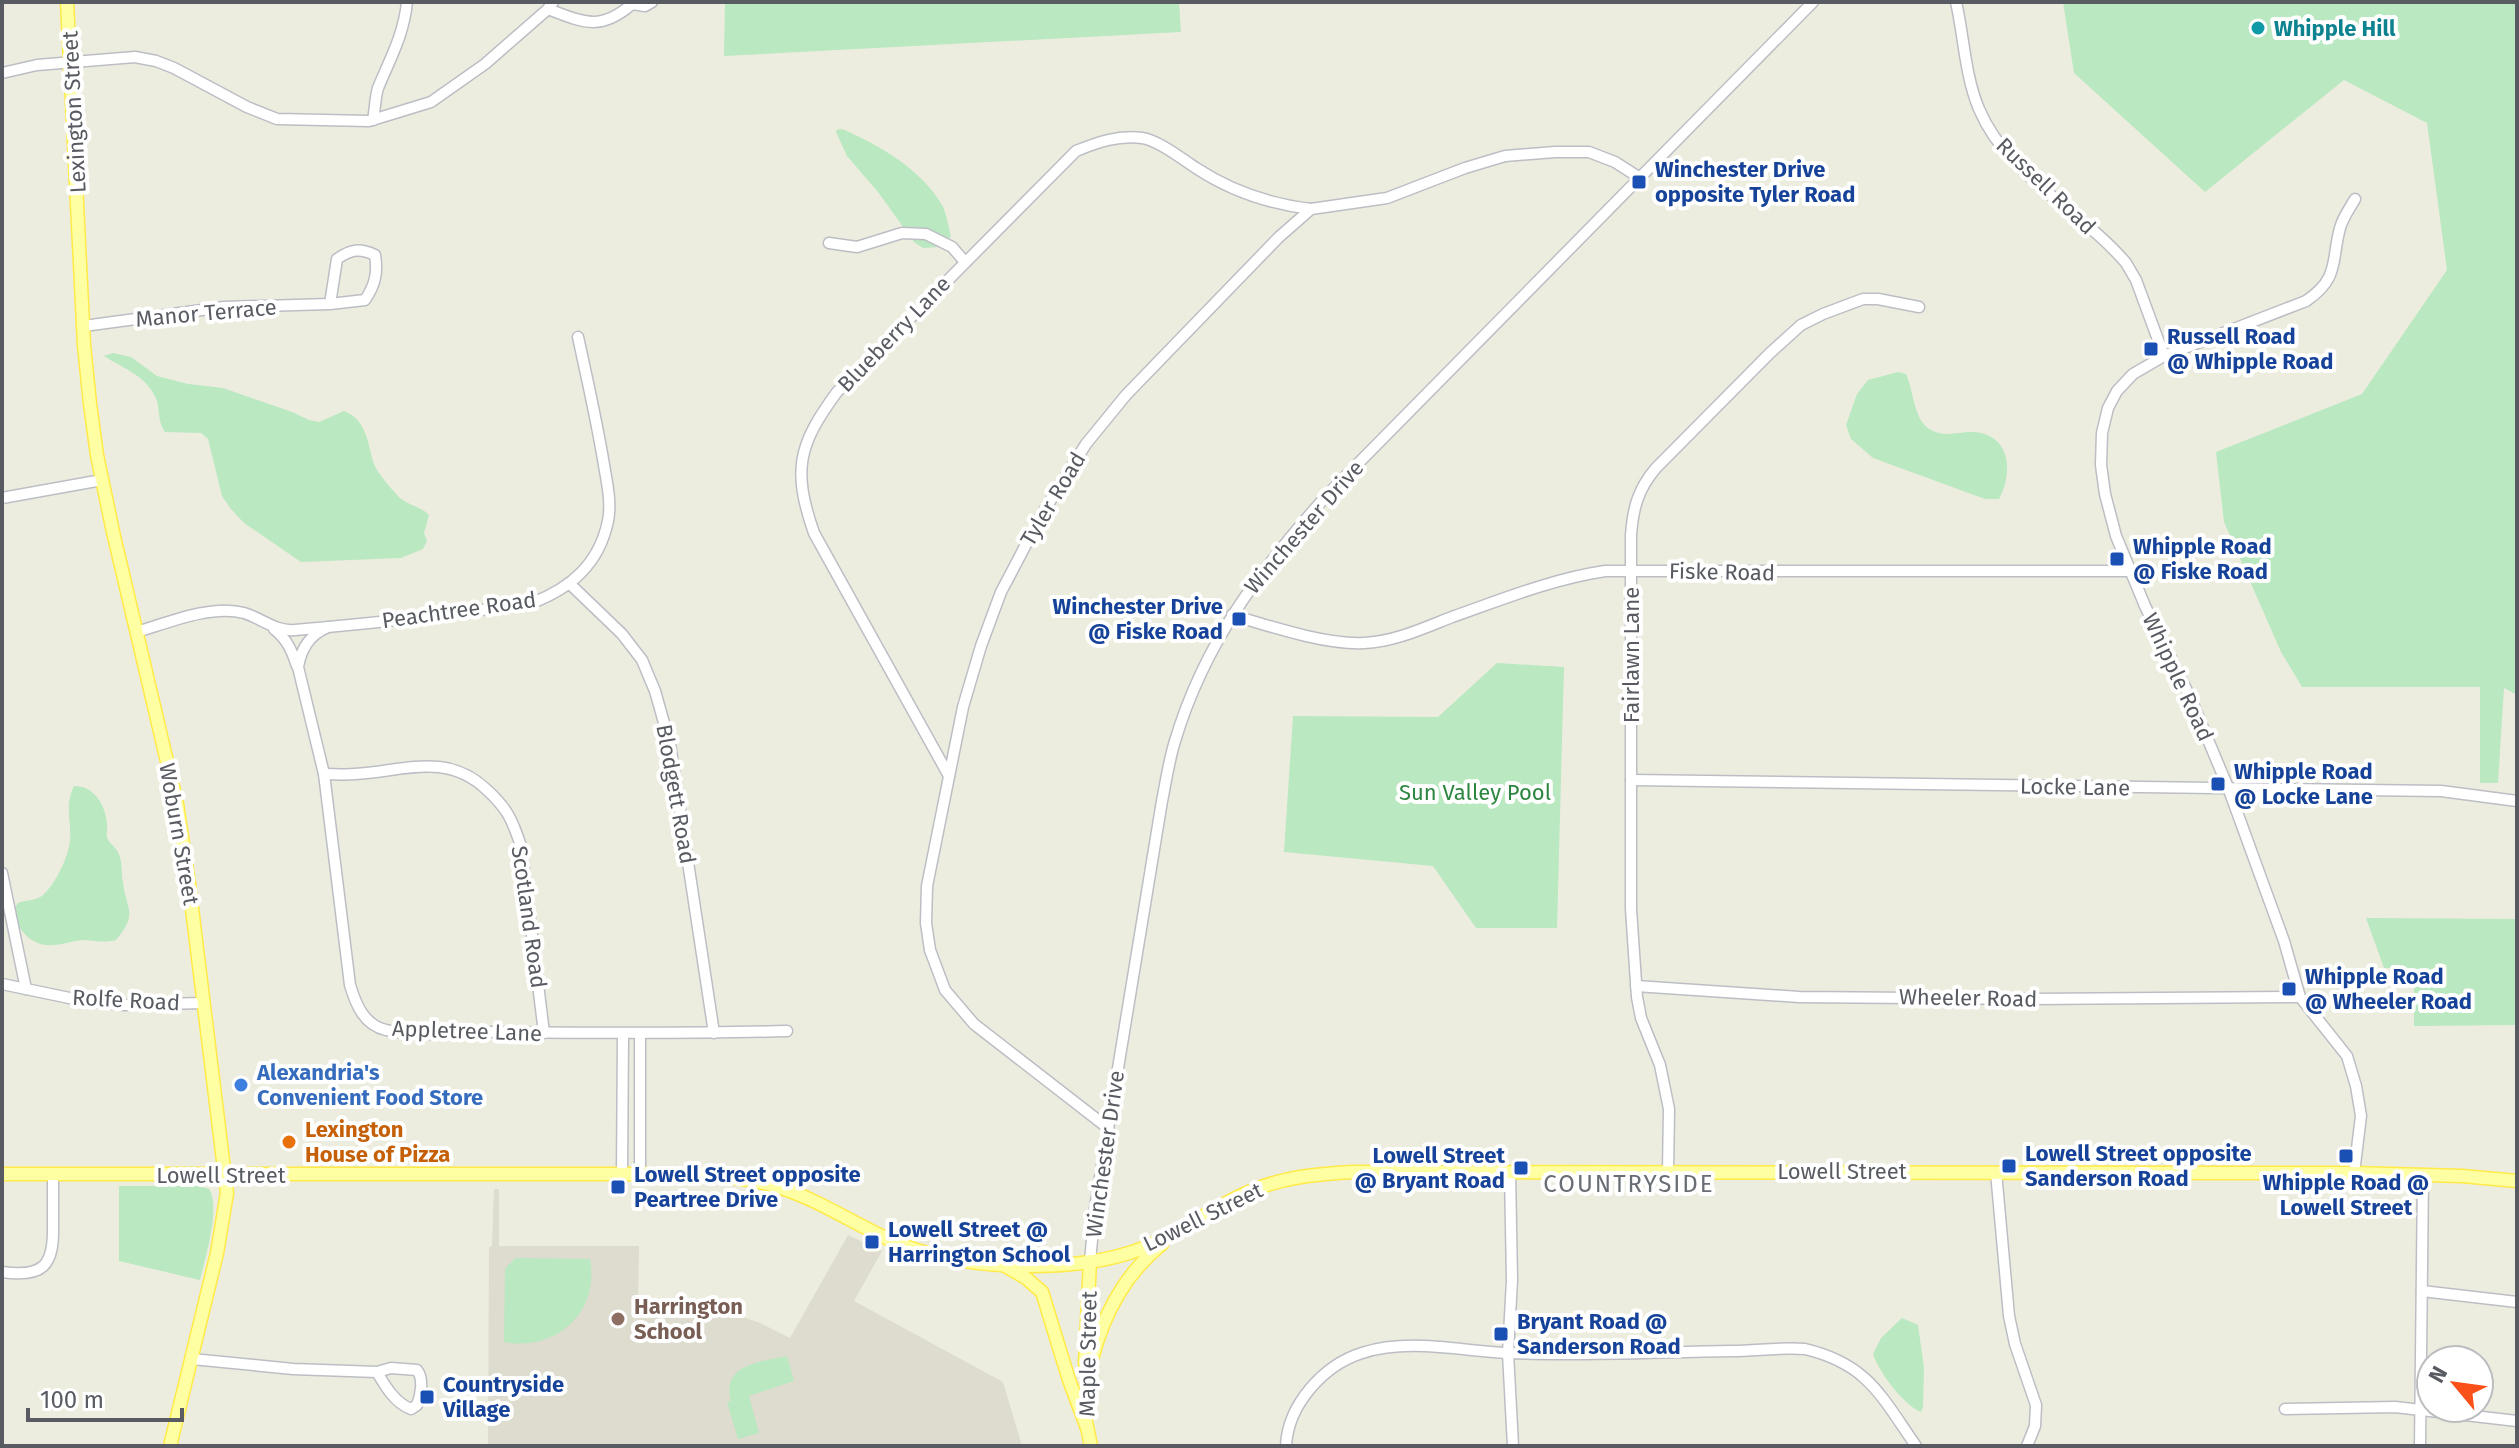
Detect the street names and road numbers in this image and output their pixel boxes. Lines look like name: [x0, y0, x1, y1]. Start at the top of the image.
street label: Lexington Street: [56, 30, 92, 194]
street label: Russell Road: [1991, 132, 2101, 240]
street label: Blueberry Lane: [832, 270, 956, 398]
street label: Manor Terrace: [134, 293, 278, 333]
street label: Tyler Road: [1014, 447, 1092, 551]
street label: Winchester Drive: [1239, 455, 1369, 599]
street label: Fiske Road: [1669, 558, 1775, 586]
street label: Peachtree Road: [380, 586, 538, 634]
street label: Fairlawn Lane: [1618, 587, 1645, 723]
street label: Whipple Road: [2137, 609, 2219, 745]
street label: Blodgett Road: [650, 722, 702, 866]
street label: Woburn Street: [153, 761, 205, 907]
street label: Locke Lane: [2020, 773, 2130, 801]
street label: Scotland Road: [506, 844, 552, 990]
street label: Wheeler Road: [1899, 983, 2037, 1013]
street label: Rolfe Road: [71, 984, 181, 1016]
street label: Appletree Lane: [391, 1015, 543, 1047]
street label: Winchester Drive: [1080, 1069, 1130, 1239]
street label: Lowell Street: [1777, 1158, 1907, 1185]
street label: Lowell Street: [156, 1162, 286, 1189]
street label: Lowell Street: [1139, 1176, 1267, 1258]
street label: Maple Street: [1073, 1291, 1103, 1417]

